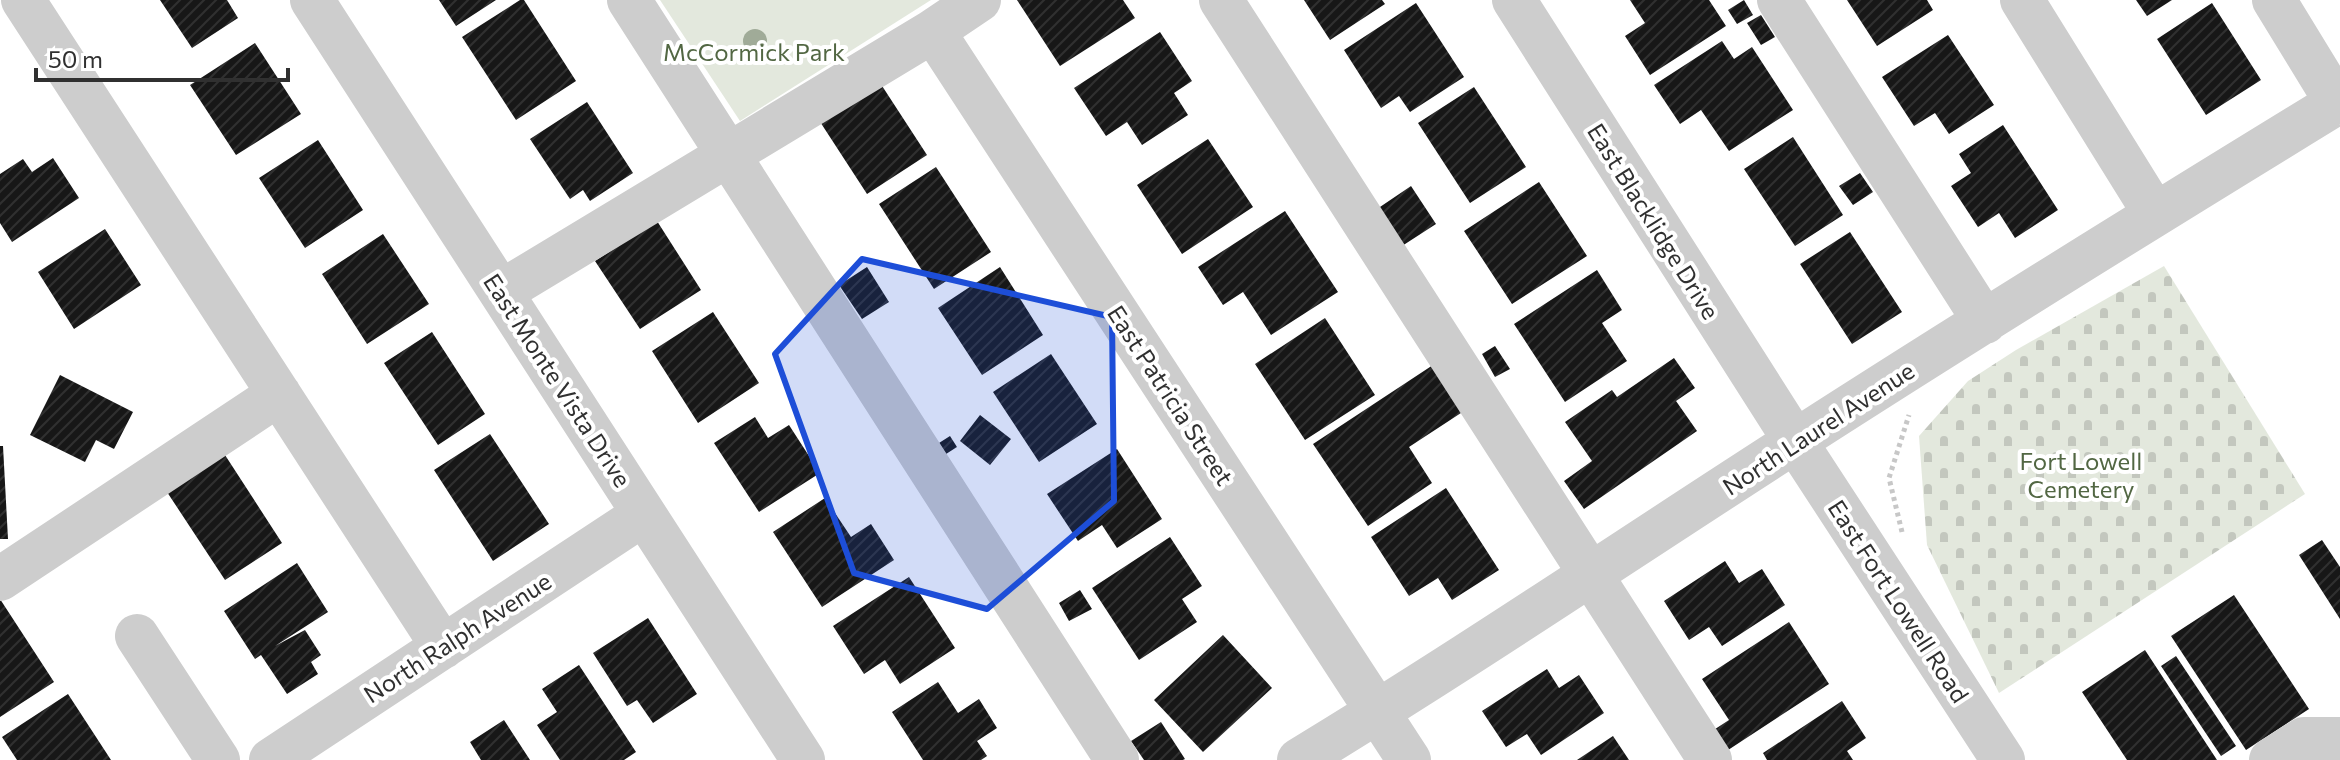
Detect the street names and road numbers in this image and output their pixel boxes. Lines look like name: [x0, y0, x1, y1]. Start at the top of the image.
street label: East Blacklidge Drive: [1582, 118, 1726, 324]
street label: East Monte Vista Drive: [478, 268, 638, 492]
street label: East Patricia Street: [1102, 300, 1240, 490]
street label: North Laurel Avenue: [1717, 355, 1919, 501]
street label: East Fort Lowell Road: [1823, 494, 1975, 708]
street label: North Ralph Avenue: [358, 566, 556, 708]

